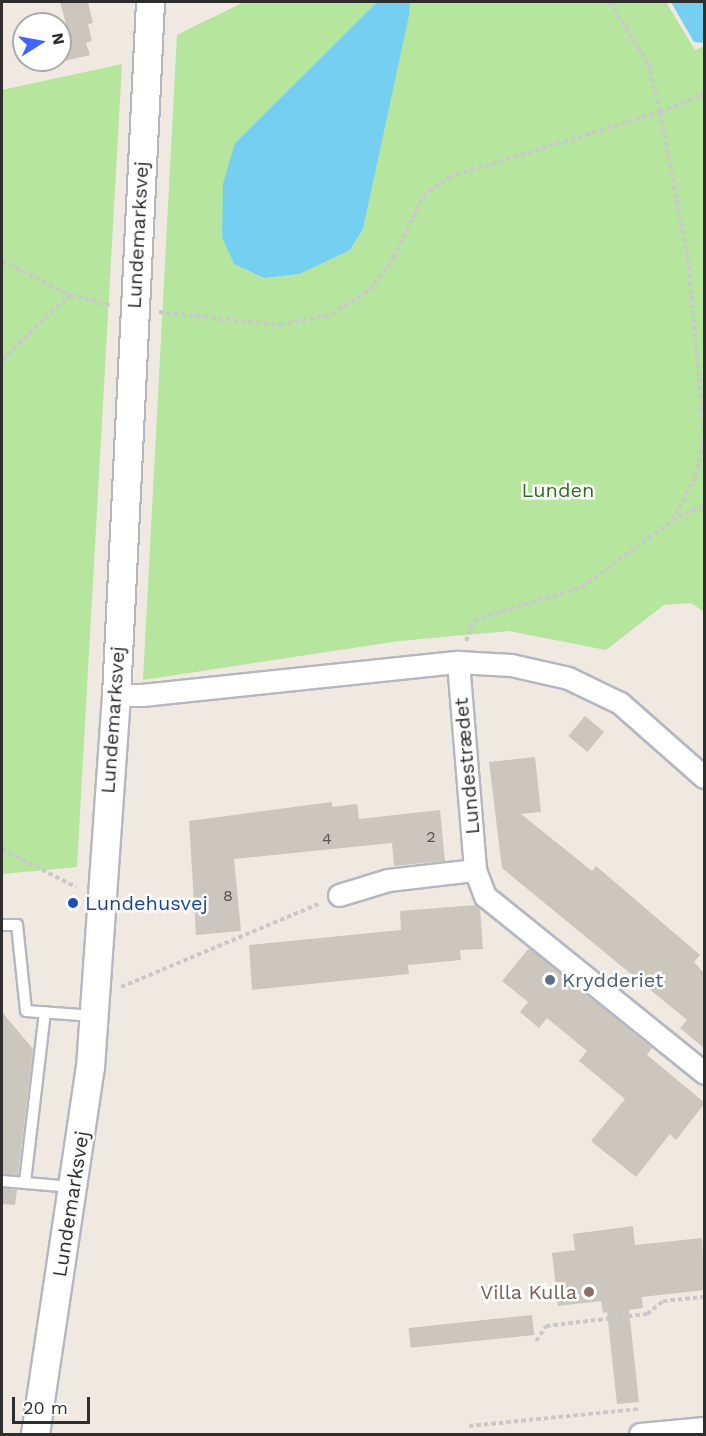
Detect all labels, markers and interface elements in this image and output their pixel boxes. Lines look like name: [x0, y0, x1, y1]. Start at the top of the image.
north arrow: [12, 12, 72, 72]
text: N: [48, 31, 69, 46]
street label: Lundemarksvej: [122, 161, 154, 309]
park label: Lunden: [522, 478, 594, 502]
street label: Lundemarksvej: [96, 645, 130, 795]
street label: Lundestrædet: [449, 697, 485, 835]
house number: 2: [426, 827, 436, 847]
house number: 4: [322, 829, 332, 849]
house number: 8: [223, 886, 233, 906]
place label: Lundehusvej: [85, 891, 208, 915]
marker: Lundehusvej: [66, 896, 80, 910]
place label: Krydderiet: [562, 968, 663, 992]
marker: Krydderiet: [543, 973, 557, 987]
street label: Lundemarksvej: [48, 1129, 94, 1279]
place label: Villa Kulla: [480, 1280, 577, 1304]
marker: Villa Kulla: [582, 1285, 596, 1299]
scale bar: [15, 1385, 93, 1423]
text: 20 m: [23, 1397, 68, 1418]

